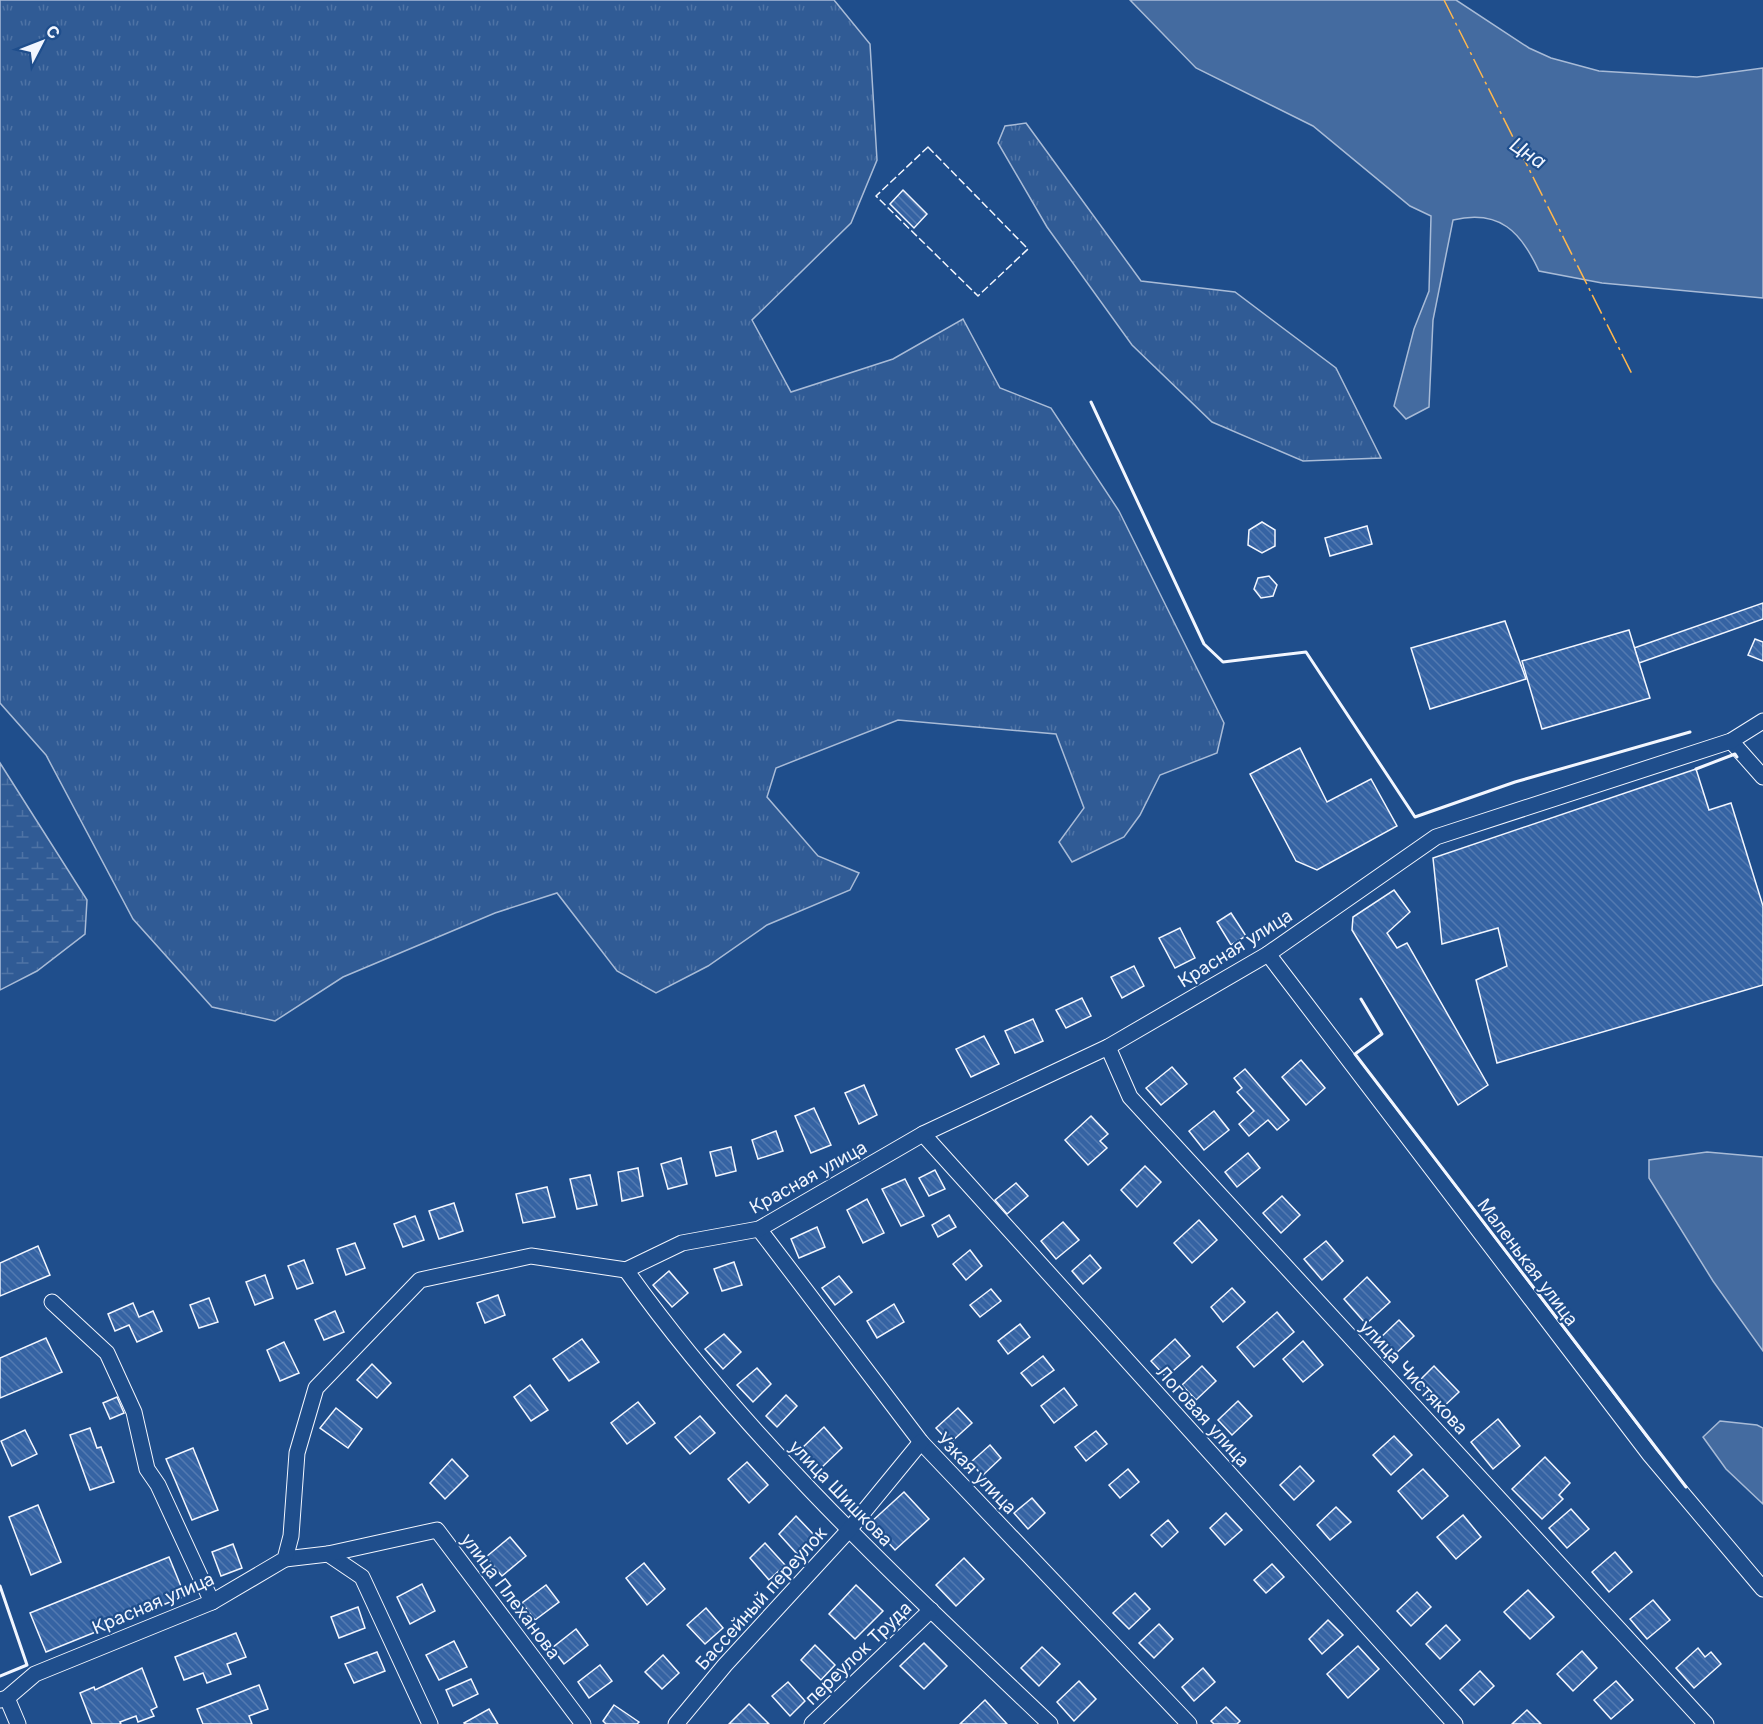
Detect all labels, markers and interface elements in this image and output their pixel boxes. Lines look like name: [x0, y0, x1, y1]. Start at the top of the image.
north arrow: [12, 12, 72, 72]
text: С: [42, 21, 65, 43]
water label: Цна: [1505, 132, 1551, 174]
street label: Красная улица: [1174, 904, 1296, 992]
street label: Красная улица: [746, 1136, 870, 1218]
street label: Маленькая улица: [1473, 1194, 1583, 1330]
street label: улица Чистякова: [1356, 1316, 1472, 1438]
street label: Логовая улица: [1152, 1361, 1254, 1471]
street label: Узкая улица: [933, 1428, 1021, 1518]
street label: улица Шишкова: [785, 1436, 897, 1550]
street label: Бассейный переулок: [691, 1522, 831, 1674]
street label: улица Плеханова: [457, 1529, 565, 1663]
street label: Красная улица: [89, 1568, 217, 1638]
street label: переулок Труда: [801, 1597, 915, 1709]

